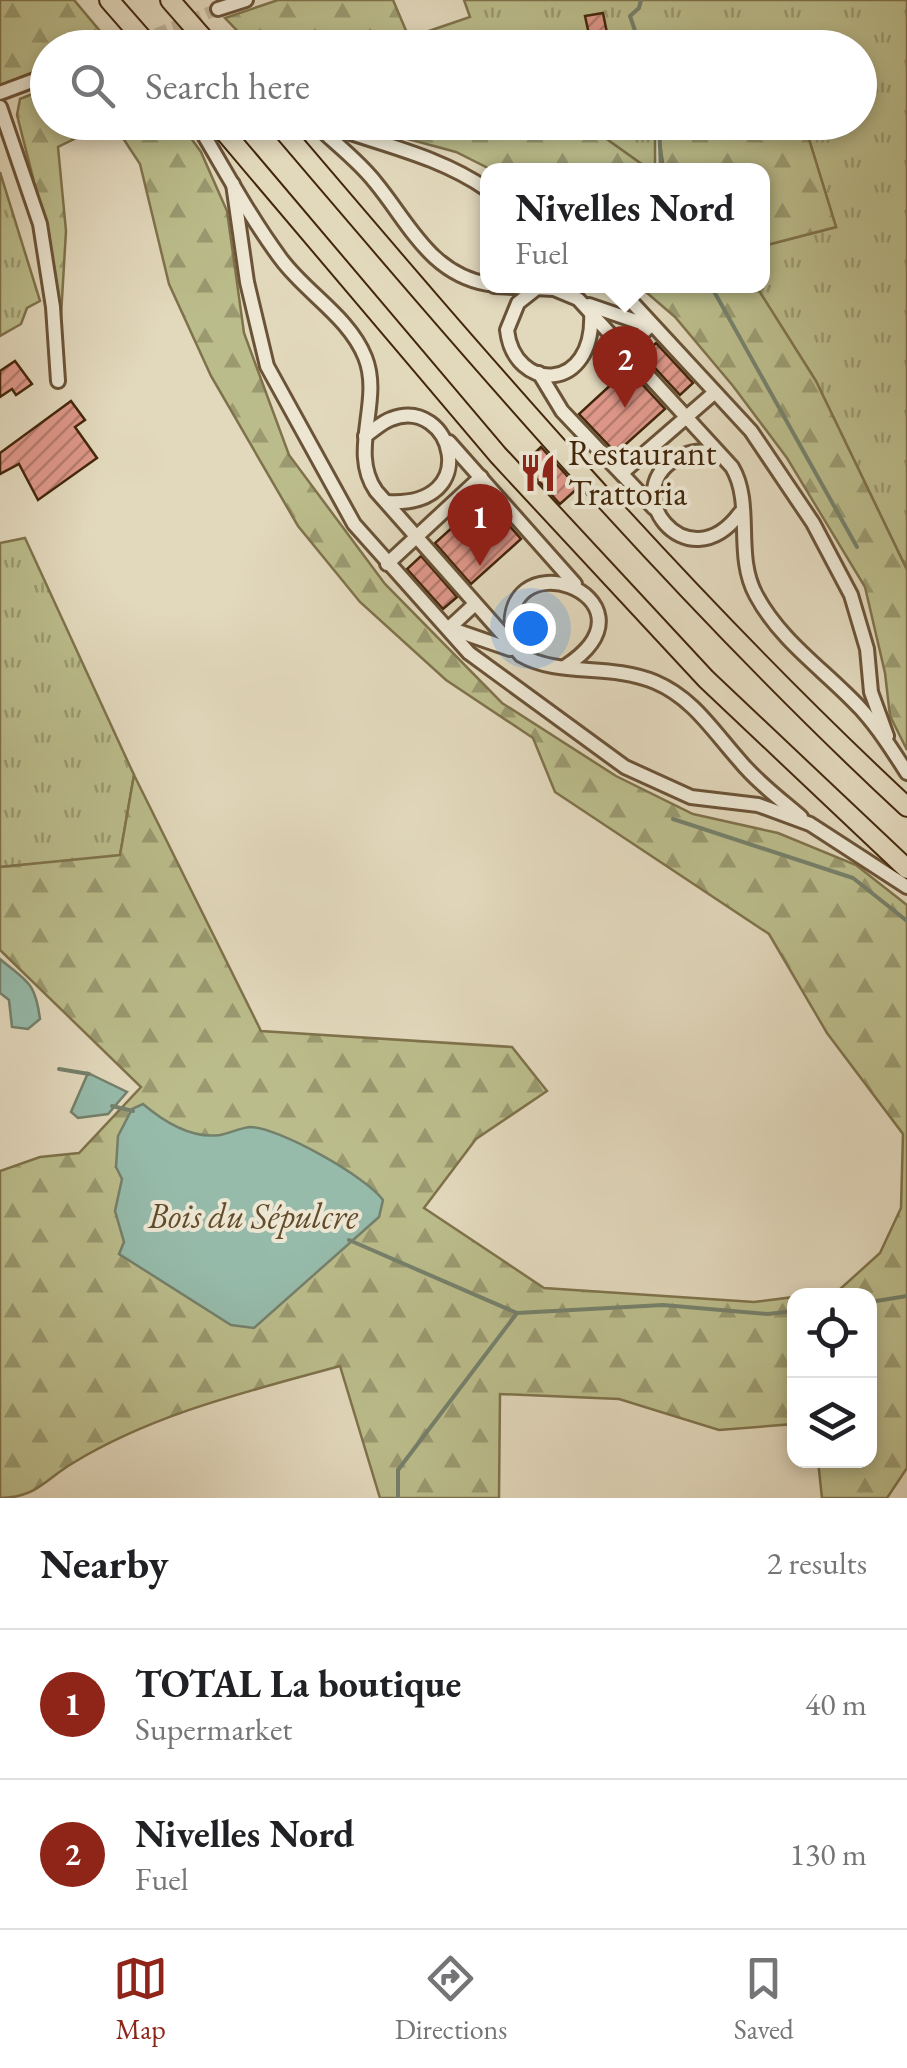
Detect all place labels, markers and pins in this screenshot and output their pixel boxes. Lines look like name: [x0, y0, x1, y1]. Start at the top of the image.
pin: 2: [592, 326, 658, 408]
place label: Restaurant Trattoria: [568, 430, 716, 515]
restaurant icon: Restaurant Trattoria: [517, 452, 559, 494]
pin: 1: [448, 484, 512, 566]

